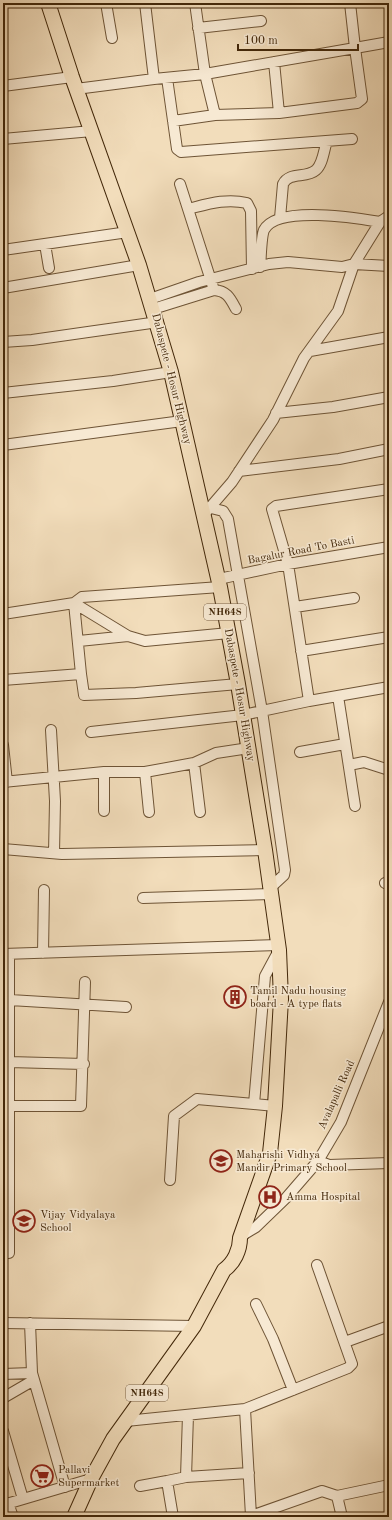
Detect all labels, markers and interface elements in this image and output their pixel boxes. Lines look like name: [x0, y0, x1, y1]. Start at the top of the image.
scale bar: [238, 26, 358, 52]
text: 100 m: [244, 35, 278, 47]
street label: Dabaspete - Hosur Highway: [149, 312, 193, 446]
street label: Bagalur Road To Basti: [247, 535, 355, 567]
road number: NH648: [204, 604, 246, 620]
street label: Dabaspete - Hosur Highway: [222, 628, 256, 763]
building icon: Tamil Nadu housing board - A type flats: [222, 984, 248, 1010]
place label: Tamil Nadu housing board - A type flats: [250, 986, 346, 1010]
street label: Avalapalli Road: [317, 1058, 357, 1131]
school or university icon: Maharishi Vidhya Mandir Primary School: [208, 1148, 234, 1174]
place label: Maharishi Vidhya Mandir Primary School: [236, 1150, 347, 1174]
hospital icon: Amma Hospital: [257, 1184, 283, 1210]
place label: Amma Hospital: [286, 1192, 360, 1203]
school or university icon: Vijay Vidyalaya School: [11, 1208, 37, 1234]
place label: Vijay Vidyalaya School: [40, 1210, 116, 1234]
road number: NH648: [126, 1385, 168, 1401]
supermarket icon: Pallavi Supermarket: [29, 1463, 55, 1489]
place label: Pallavi Supermarket: [58, 1465, 119, 1489]

